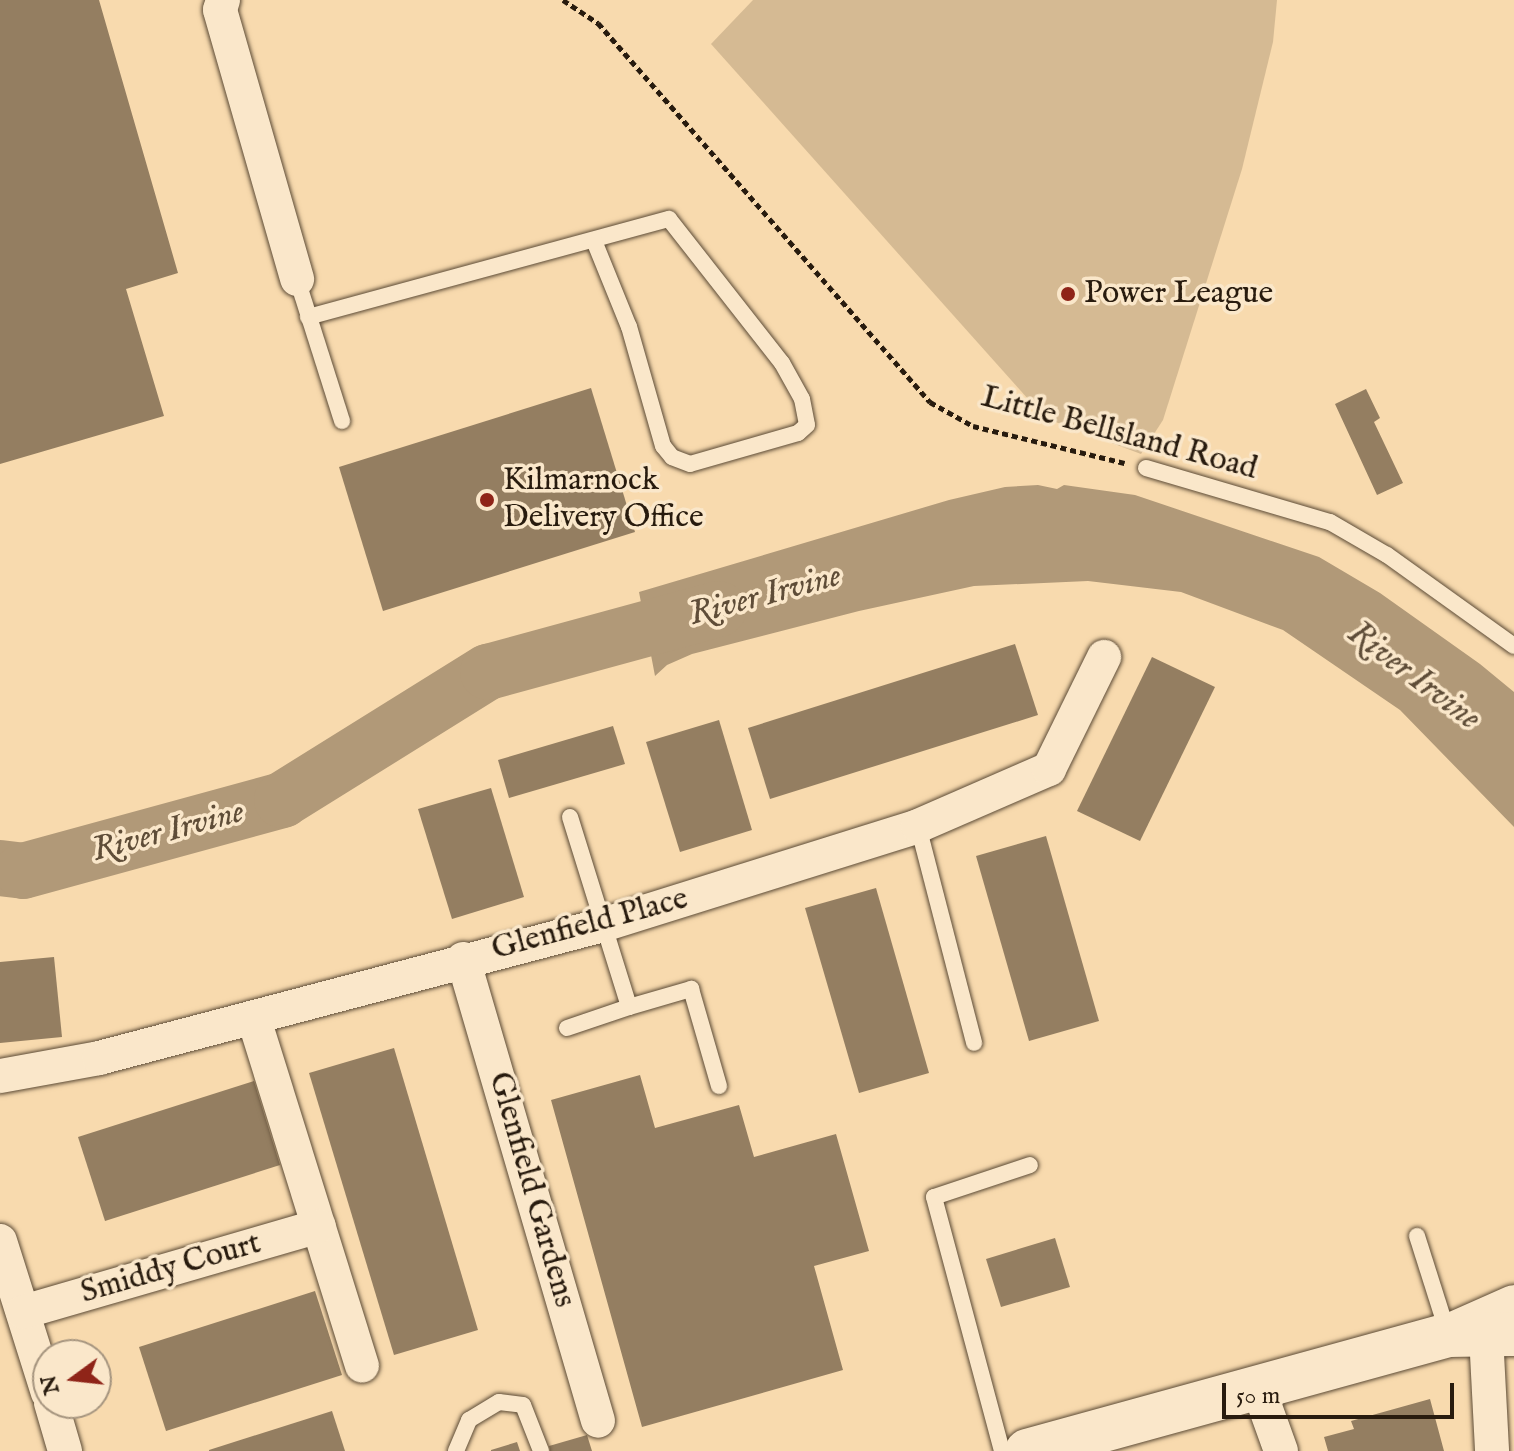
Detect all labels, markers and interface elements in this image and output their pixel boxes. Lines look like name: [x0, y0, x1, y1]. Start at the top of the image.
place label: Power League: [1084, 275, 1273, 313]
marker: Power League: [1059, 285, 1077, 303]
street label: Little Bellsland Road: [977, 379, 1261, 489]
place label: Kilmarnock Delivery Office: [503, 463, 704, 538]
marker: Kilmarnock Delivery Office: [478, 491, 496, 509]
water label: River Irvine: [685, 555, 845, 635]
water label: River Irvine: [1340, 613, 1488, 739]
water label: River Irvine: [88, 791, 248, 871]
street label: Glenfield Place: [488, 880, 692, 970]
street label: Glenfield Gardens: [479, 1068, 583, 1312]
street label: Smiddy Court: [77, 1225, 265, 1313]
north arrow: [32, 1339, 112, 1419]
scale bar: [1226, 1367, 1458, 1417]
text: N: [35, 1372, 67, 1398]
text: 50 m: [1236, 1381, 1280, 1412]

